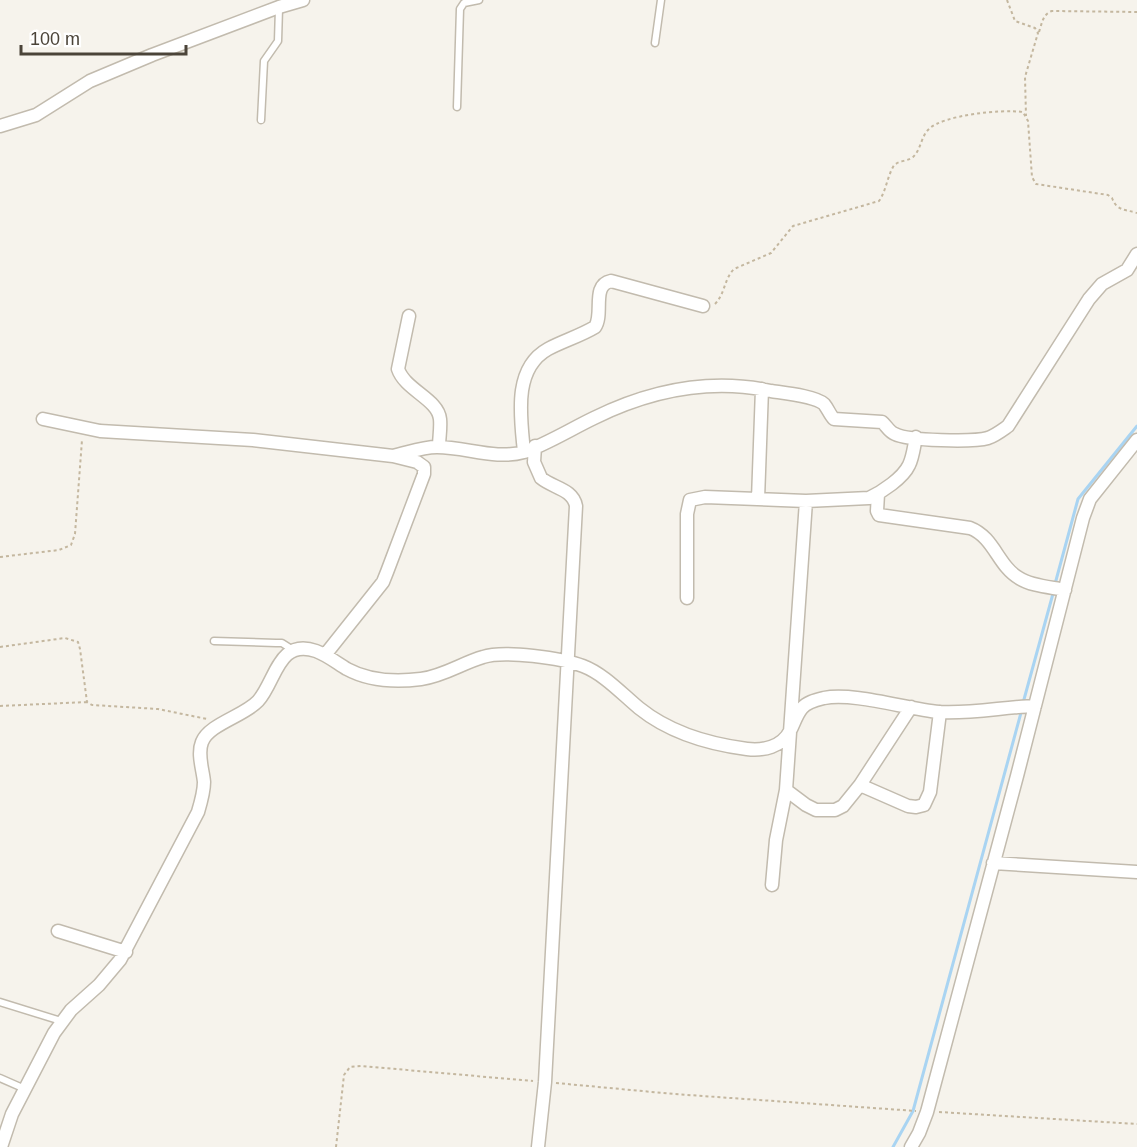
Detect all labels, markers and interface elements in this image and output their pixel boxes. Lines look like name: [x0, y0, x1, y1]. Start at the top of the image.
scale bar: [21, 18, 186, 56]
text: 100 m: [30, 29, 80, 49]

